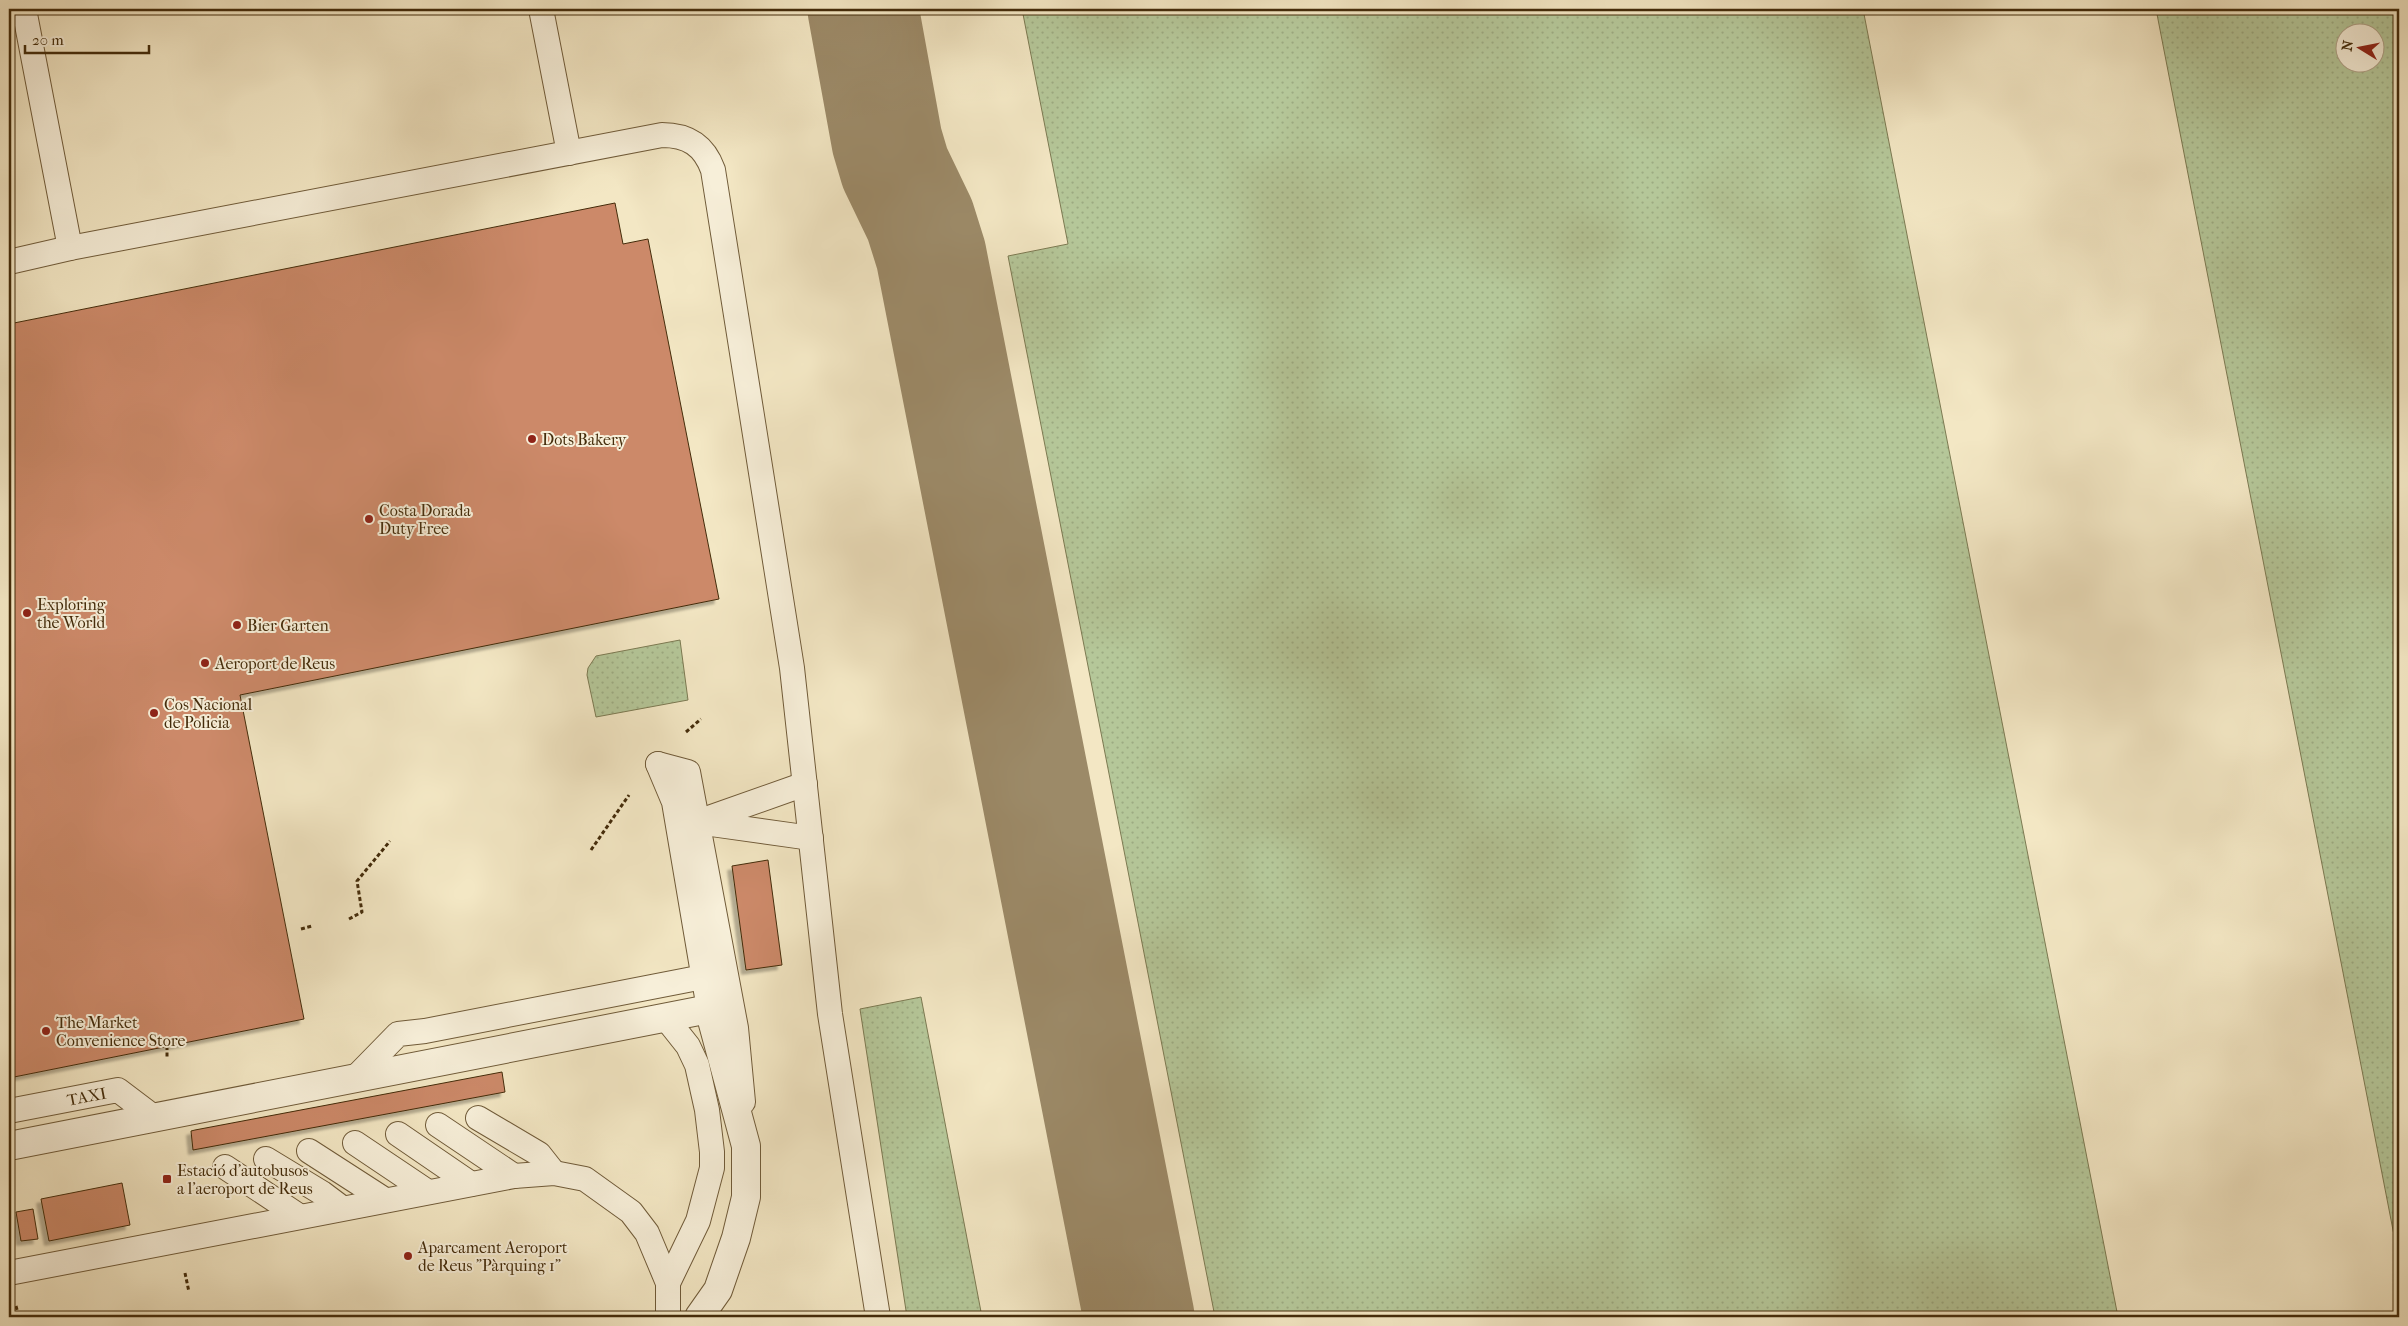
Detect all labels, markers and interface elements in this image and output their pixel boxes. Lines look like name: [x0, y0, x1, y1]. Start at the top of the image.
scale bar: [25, 22, 149, 54]
north arrow: [2336, 22, 2386, 72]
text: 20 m: [32, 31, 64, 49]
text: N: [2338, 39, 2357, 53]
place label: Dots Bakery: [542, 430, 627, 449]
marker: Dots Bakery: [526, 433, 538, 445]
place label: Costa Dorada Duty Free: [379, 501, 471, 538]
marker: Costa Dorada Duty Free: [363, 513, 375, 525]
place label: Exploring the World: [37, 595, 106, 632]
marker: Exploring the World: [21, 607, 33, 619]
place label: Bier Garten: [247, 616, 329, 635]
marker: Bier Garten: [231, 619, 243, 631]
place label: Aeroport de Reus: [214, 654, 335, 673]
marker: Aeroport de Reus: [199, 657, 211, 669]
place label: Cos Nacional de Policia: [164, 695, 253, 732]
marker: Cos Nacional de Policia: [148, 707, 160, 719]
place label: The Market Convenience Store: [56, 1013, 185, 1050]
marker: The Market Convenience Store: [40, 1025, 52, 1037]
street label: TAXI: [65, 1083, 108, 1109]
place label: Estació d'autobusos a l'aeroport de Reus: [177, 1161, 313, 1198]
marker: Estació d'autobusos a l'aeroport de Reus: [161, 1173, 173, 1185]
place label: Aparcament Aeroport de Reus "Pàrquing 1": [417, 1238, 568, 1275]
marker: Aparcament Aeroport de Reus "Pàrquing 1": [402, 1250, 414, 1262]

